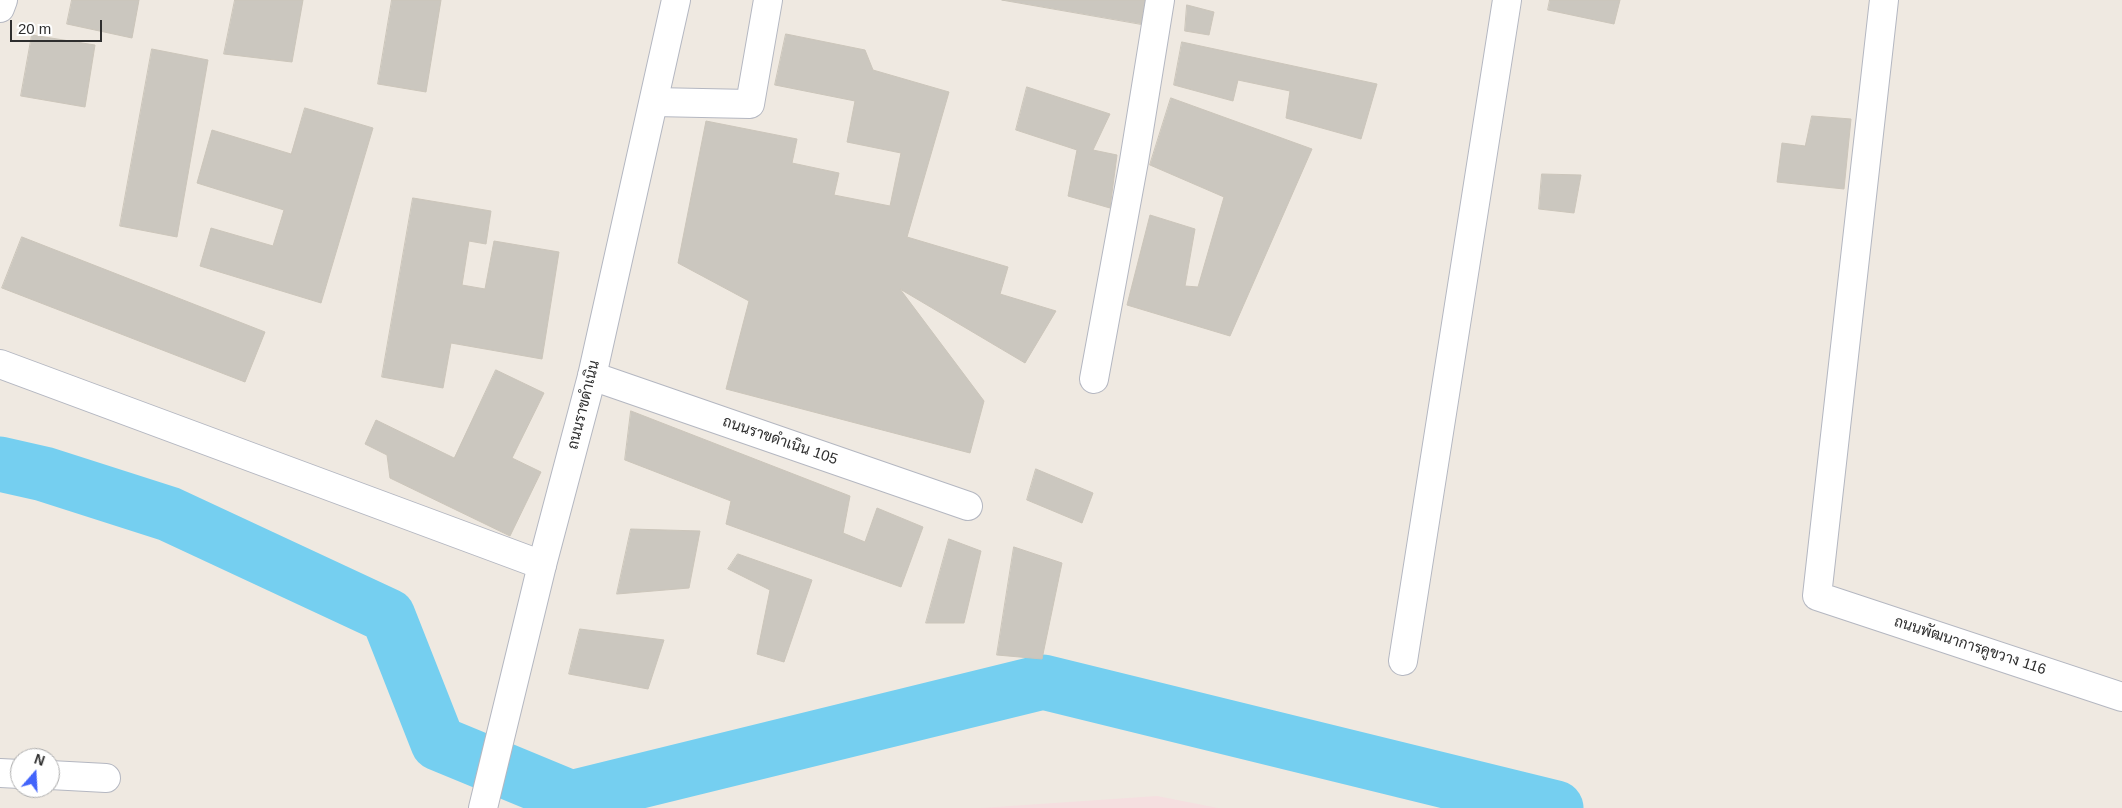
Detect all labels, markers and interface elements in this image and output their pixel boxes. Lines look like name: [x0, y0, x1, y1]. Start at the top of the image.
scale bar: [12, 10, 105, 42]
text: 20 m: [18, 20, 51, 37]
street label: ถนนราขดำเนิน: [564, 359, 604, 451]
street label: ถนนราขดำเนิน 105: [720, 413, 840, 469]
street label: ถนนพัฒนาการคูขวาง 116: [1892, 613, 2048, 679]
north arrow: [10, 748, 60, 798]
text: N: [32, 751, 47, 769]

